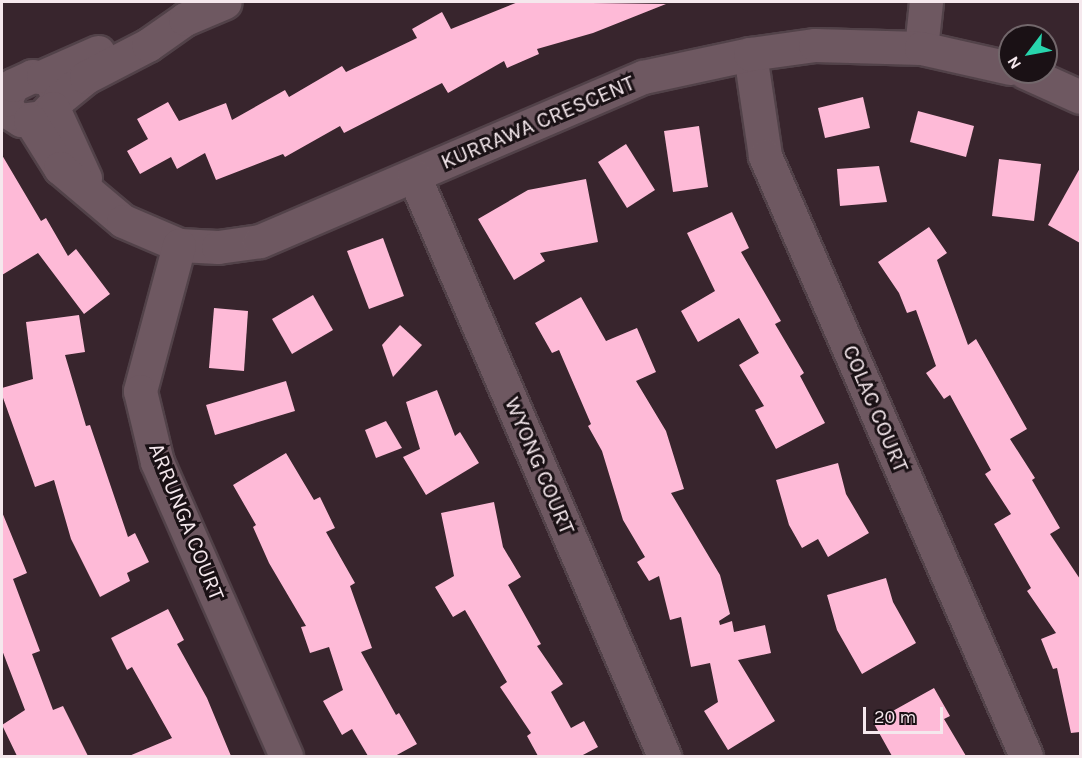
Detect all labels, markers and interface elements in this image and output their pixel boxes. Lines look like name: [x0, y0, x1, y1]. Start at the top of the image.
north arrow: [998, 24, 1058, 84]
text: N: [1003, 53, 1025, 73]
street label: KURRAWA CRESCENT: [437, 70, 639, 176]
street label: COLAC COURT: [836, 341, 914, 477]
street label: WYONG COURT: [498, 393, 580, 539]
street label: ARRUNGA COURT: [142, 439, 230, 605]
scale bar: [866, 695, 946, 733]
text: 20 m: [874, 706, 916, 728]

